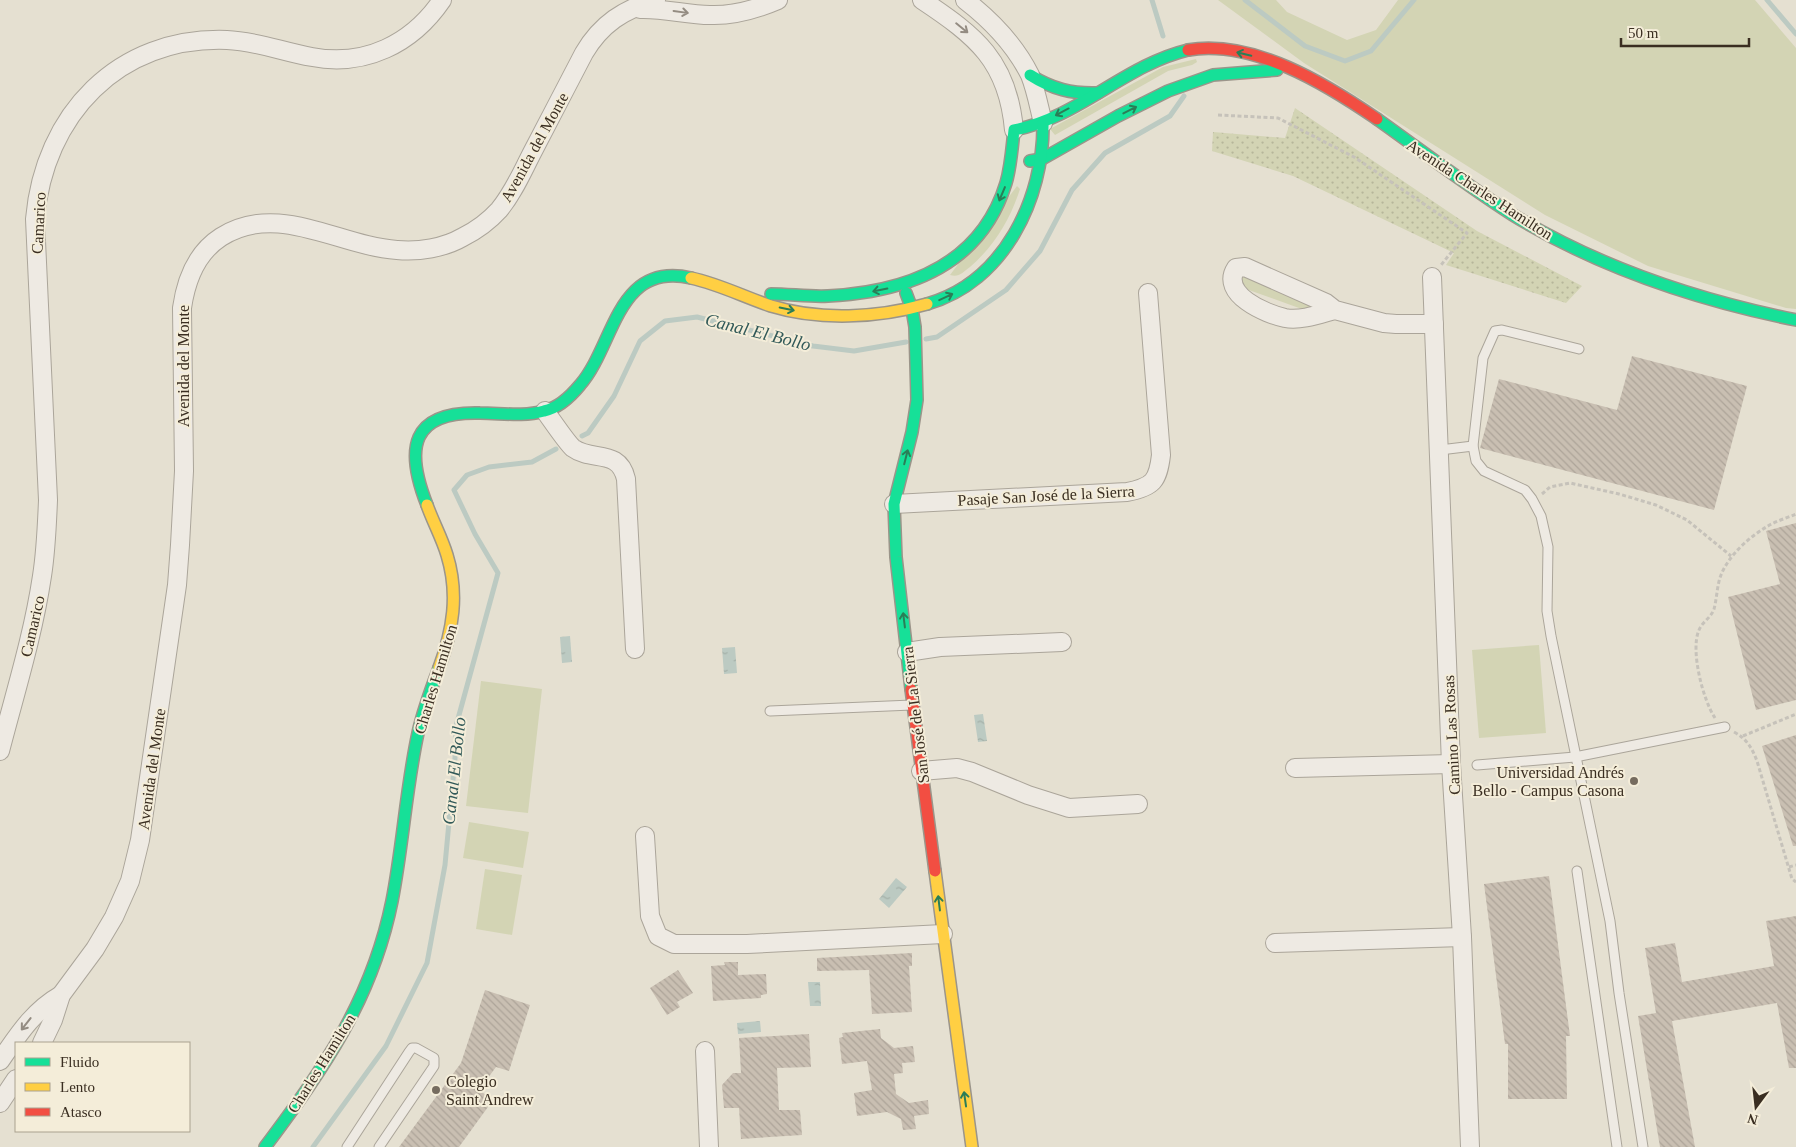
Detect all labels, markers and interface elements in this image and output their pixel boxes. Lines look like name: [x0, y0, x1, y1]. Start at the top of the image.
one-way arrow: [673, 7, 689, 17]
scale bar: [1621, 15, 1748, 47]
one-way arrow: [955, 23, 968, 34]
text: 50 m: [1628, 25, 1659, 41]
one-way arrow: [1236, 49, 1252, 58]
street label: Avenida del Monte: [497, 90, 572, 205]
one-way arrow: [1122, 105, 1137, 114]
one-way arrow: [1055, 107, 1070, 117]
street label: Avenida Charles Hamilton: [1404, 136, 1556, 243]
one-way arrow: [996, 186, 1006, 201]
street label: Camarico: [28, 192, 49, 255]
one-way arrow: [872, 286, 888, 296]
one-way arrow: [939, 291, 954, 301]
street label: Avenida del Monte: [175, 305, 192, 427]
one-way arrow: [779, 305, 795, 315]
water label: Canal El Bollo: [703, 309, 813, 355]
one-way arrow: [902, 449, 911, 465]
street label: Pasaje San José de la Sierra: [957, 482, 1135, 510]
street label: Camarico: [17, 594, 48, 658]
one-way arrow: [899, 612, 909, 628]
street label: Charles Hamilton: [411, 622, 460, 736]
street label: San José de La Sierra: [899, 646, 932, 784]
street label: Camino Las Rosas: [1440, 675, 1463, 795]
street label: Avenida del Monte: [135, 707, 168, 831]
water label: Canal El Bollo: [438, 716, 470, 826]
place label: Universidad Andrés Bello - Campus Casona: [1472, 764, 1624, 800]
marker: Universidad Andrés Bello - Campus Casona: [1628, 775, 1640, 787]
one-way arrow: [934, 895, 944, 911]
street label: Charles Hamilton: [284, 1011, 359, 1116]
one-way arrow: [21, 1017, 32, 1030]
legend: [15, 1042, 190, 1132]
text: Fluido: [60, 1054, 99, 1070]
place label: Colegio Saint Andrew: [446, 1073, 534, 1108]
text: Lento: [60, 1079, 95, 1095]
north arrow: [1731, 1082, 1781, 1132]
marker: Colegio Saint Andrew: [430, 1084, 442, 1096]
one-way arrow: [960, 1091, 970, 1107]
text: Atasco: [60, 1104, 102, 1120]
text: N: [1746, 1111, 1760, 1128]

